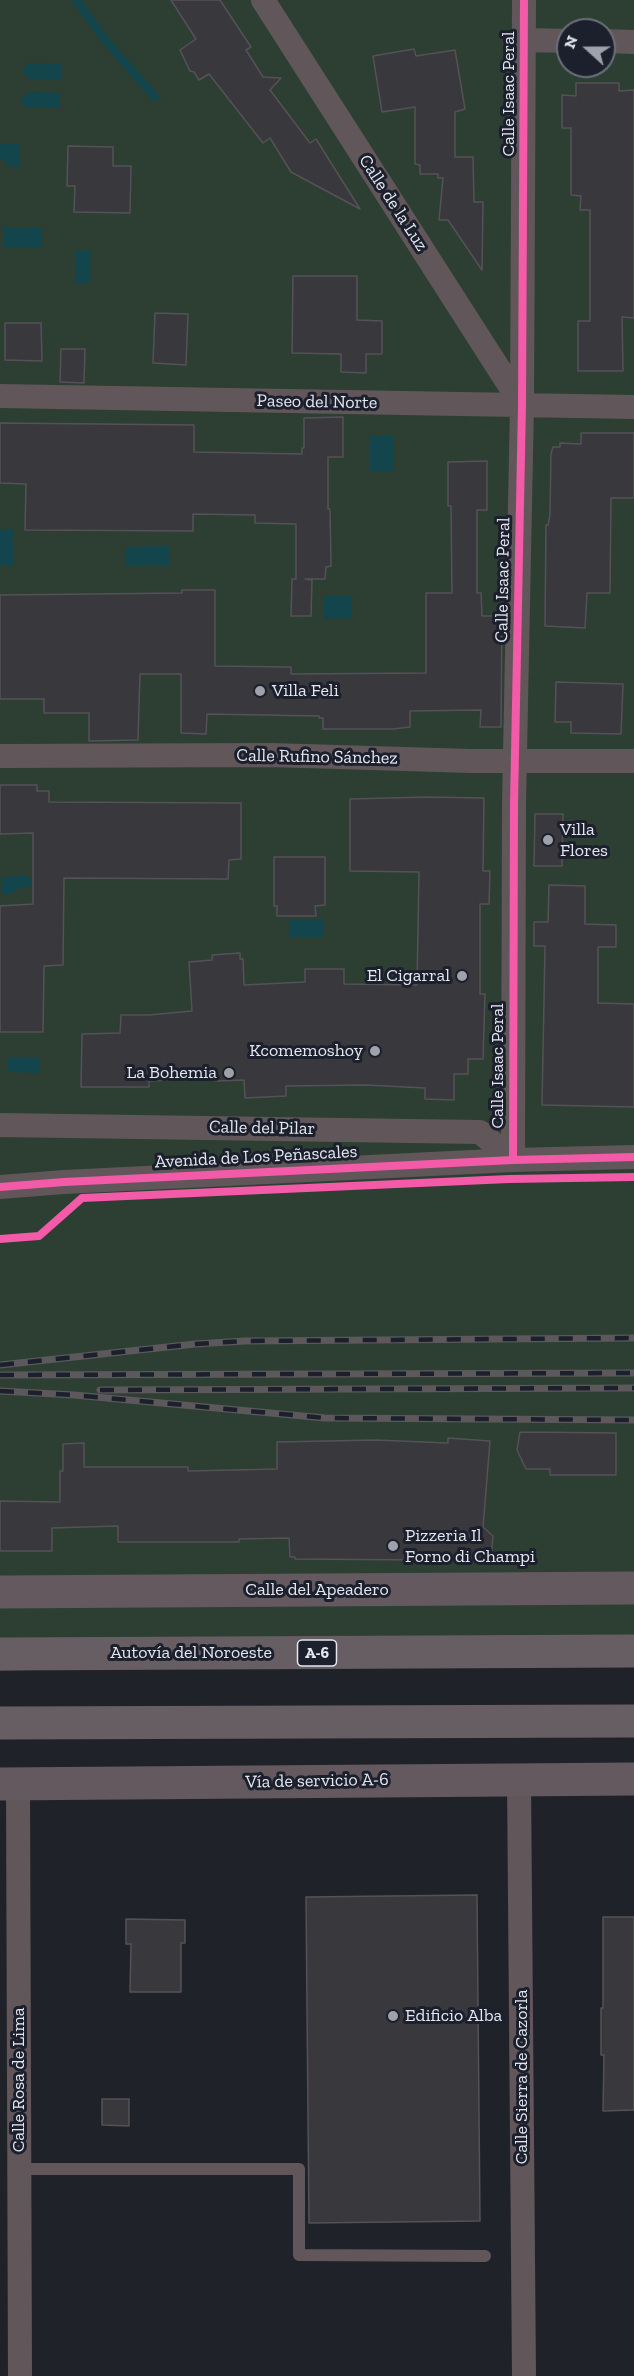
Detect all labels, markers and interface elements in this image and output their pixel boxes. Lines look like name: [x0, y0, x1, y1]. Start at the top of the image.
north arrow: [556, 18, 616, 78]
street label: Calle Isaac Peral: [498, 31, 520, 157]
text: N: [560, 33, 582, 51]
street label: Calle de la Luz: [354, 151, 432, 255]
street label: Paseo del Norte: [257, 390, 377, 414]
street label: Calle Isaac Peral: [491, 517, 515, 643]
place label: Villa Feli: [272, 680, 339, 702]
marker: Villa Feli: [253, 684, 267, 698]
street label: Calle Rufino Sánchez: [236, 745, 398, 769]
place label: Villa Flores: [560, 819, 608, 862]
marker: Villa Flores: [541, 833, 555, 847]
place label: El Cigarral: [367, 965, 450, 987]
marker: El Cigarral: [455, 969, 469, 983]
street label: Calle Isaac Peral: [487, 1003, 509, 1129]
place label: Kcomemoshoy: [249, 1040, 363, 1062]
marker: Kcomemoshoy: [368, 1044, 382, 1058]
place label: La Bohemia: [126, 1062, 217, 1084]
marker: La Bohemia: [222, 1066, 236, 1080]
street label: Calle del Pilar: [209, 1116, 315, 1140]
street label: Avenida de Los Peñascales: [154, 1141, 358, 1173]
place label: Pizzeria Il Forno di Champi: [405, 1525, 535, 1568]
marker: Pizzeria Il Forno di Champi: [386, 1539, 400, 1553]
street label: Calle del Apeadero: [245, 1579, 389, 1601]
road number: A-6: [298, 1640, 336, 1666]
street label: Autovía del Noroeste: [110, 1642, 272, 1664]
street label: Vía de servicio A-6: [245, 1769, 389, 1793]
street label: Calle Sierra de Cazorla: [511, 1990, 533, 2164]
place label: Edificio Alba: [405, 2005, 502, 2027]
street label: Calle Rosa de Lima: [8, 2008, 30, 2152]
marker: Edificio Alba: [386, 2009, 400, 2023]

